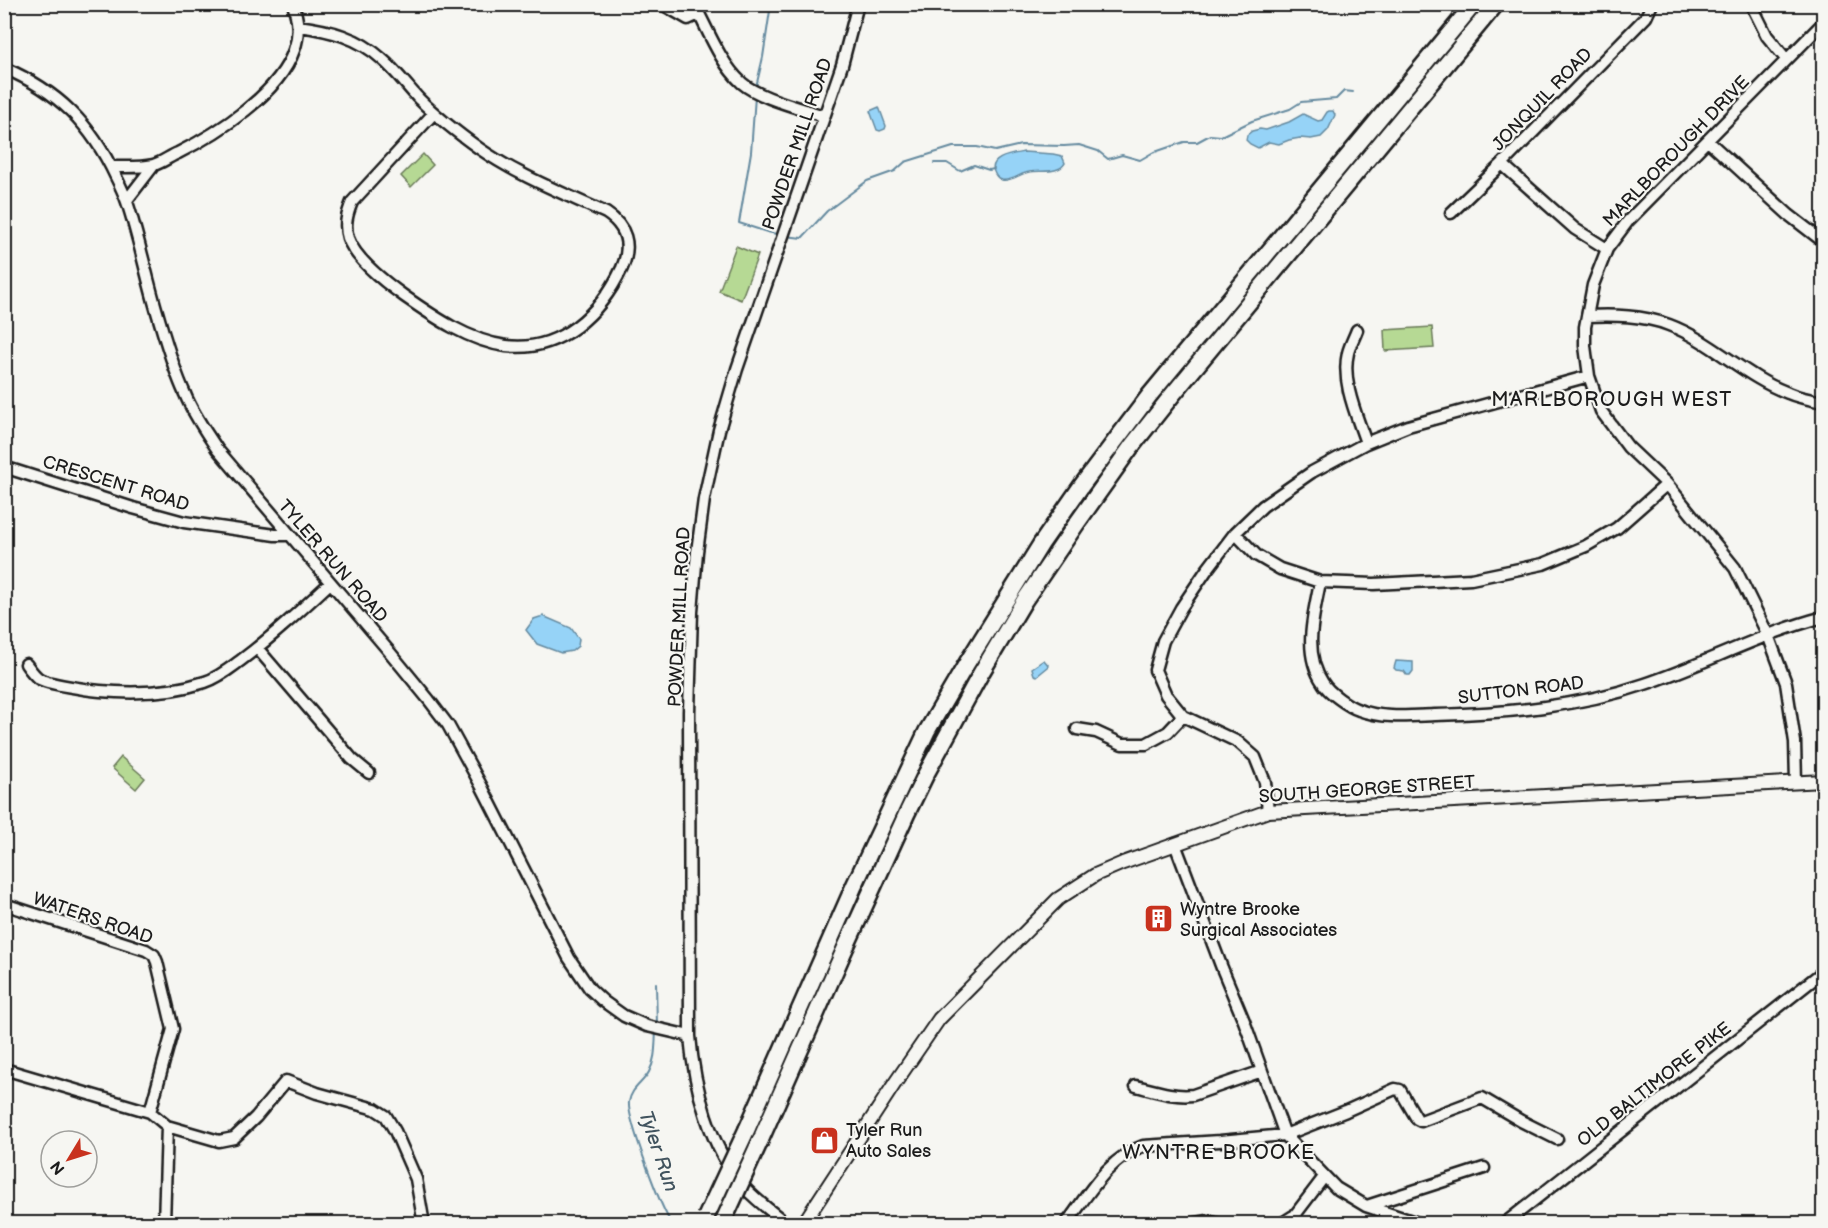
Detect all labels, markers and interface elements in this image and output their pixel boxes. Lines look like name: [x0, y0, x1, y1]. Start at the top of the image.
street label: JONQUIL ROAD: [1488, 44, 1597, 155]
street label: POWDER MILL ROAD: [758, 55, 837, 233]
street label: MARLBOROUGH DRIVE: [1599, 72, 1754, 231]
district label: MARLBOROUGH WEST: [1491, 388, 1733, 412]
street label: CRESCENT ROAD: [40, 451, 192, 516]
street label: TYLER RUN ROAD: [274, 496, 392, 627]
street label: POWDER MILL ROAD: [664, 526, 695, 708]
street label: SUTTON ROAD: [1457, 672, 1585, 709]
street label: SOUTH GEORGE STREET: [1258, 771, 1476, 808]
street label: WATERS ROAD: [30, 888, 156, 949]
place label: Wyntre Brooke Surgical Associates: [1180, 899, 1337, 941]
building icon: Wyntre Brooke Surgical Associates: [1143, 903, 1175, 935]
street label: OLD BALTIMORE PIKE: [1573, 1018, 1736, 1151]
water label: Tyler Run: [633, 1108, 683, 1195]
place label: Tyler Run Auto Sales: [846, 1120, 931, 1162]
shop icon: Tyler Run Auto Sales: [809, 1124, 841, 1156]
north arrow: [39, 1129, 99, 1189]
district label: WYNTRE BROOKE: [1122, 1141, 1316, 1165]
text: N: [47, 1157, 70, 1178]

